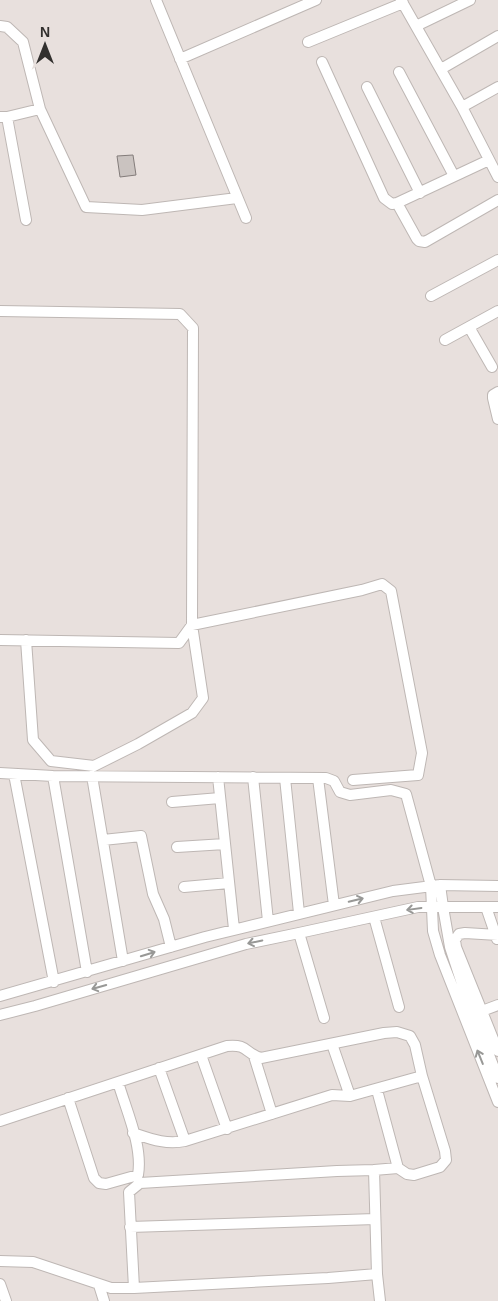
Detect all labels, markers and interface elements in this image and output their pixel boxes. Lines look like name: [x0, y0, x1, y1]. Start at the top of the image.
north arrow: [20, 20, 70, 70]
text: N: [40, 24, 50, 40]
one-way arrow: [347, 895, 363, 904]
one-way arrow: [407, 904, 423, 914]
one-way arrow: [248, 938, 264, 947]
one-way arrow: [139, 948, 155, 958]
one-way arrow: [92, 983, 108, 993]
one-way arrow: [475, 1050, 484, 1065]

